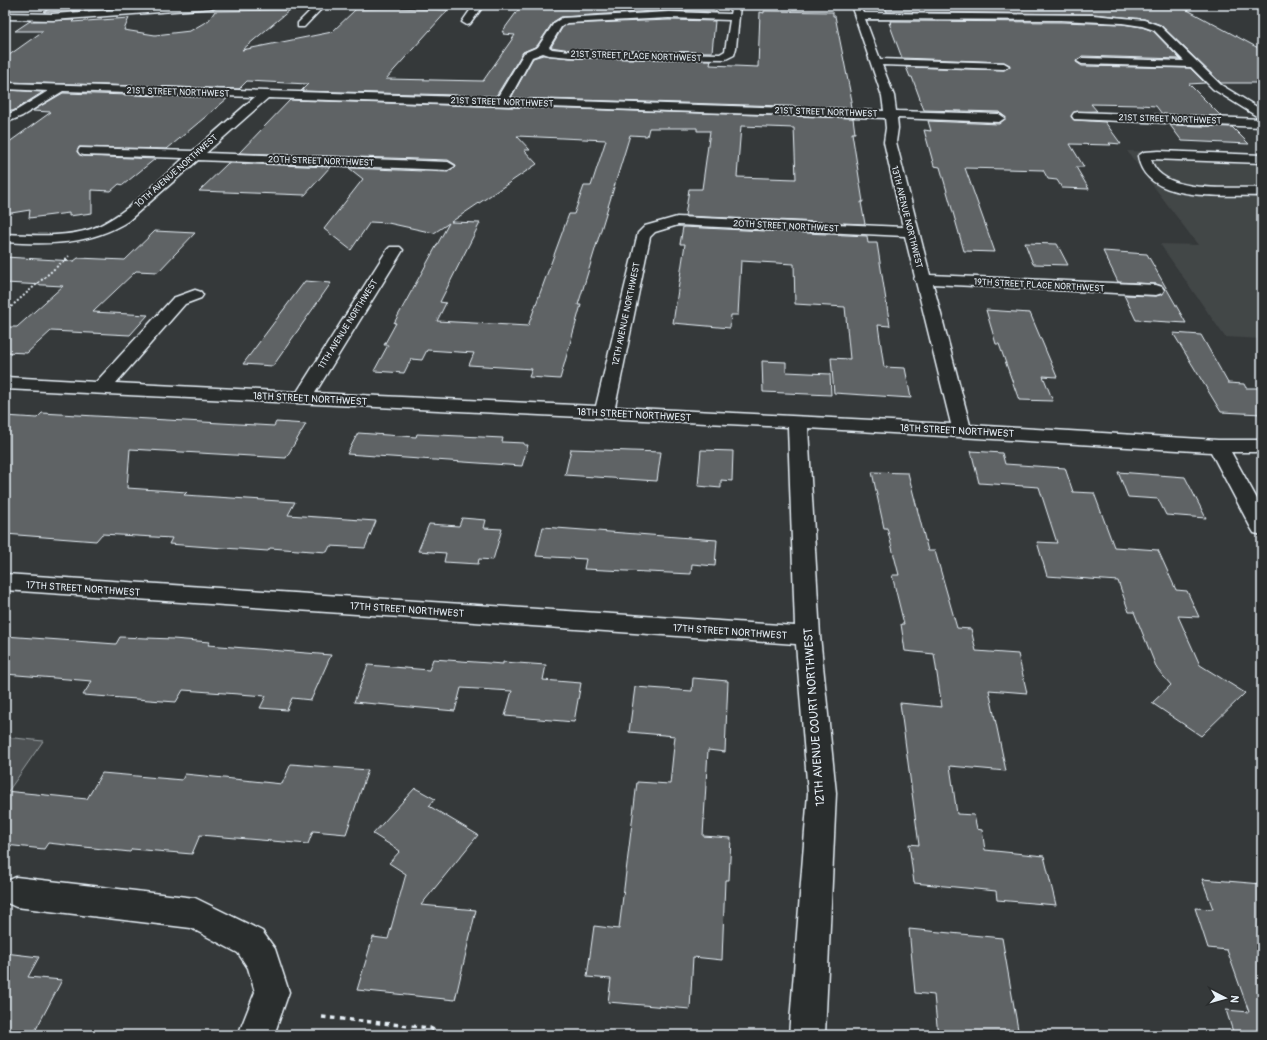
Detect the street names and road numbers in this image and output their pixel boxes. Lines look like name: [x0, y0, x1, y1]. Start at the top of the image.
street label: 21ST STREET PLACE NORTHWEST: [570, 49, 702, 64]
street label: 21ST STREET NORTHWEST: [126, 85, 230, 100]
street label: 21ST STREET NORTHWEST: [450, 95, 554, 110]
street label: 21ST STREET NORTHWEST: [774, 105, 878, 120]
street label: 21ST STREET NORTHWEST: [1118, 112, 1222, 127]
street label: 10TH AVENUE NORTHWEST: [133, 132, 220, 210]
street label: 20TH STREET NORTHWEST: [268, 154, 374, 169]
street label: 13TH AVENUE NORTHWEST: [888, 165, 925, 269]
street label: 20TH STREET NORTHWEST: [733, 218, 839, 235]
street label: 12TH AVENUE NORTHWEST: [610, 262, 643, 367]
street label: 11TH AVENUE NORTHWEST: [316, 277, 381, 371]
street label: 19TH STREET PLACE NORTHWEST: [973, 277, 1105, 294]
street label: 18TH STREET NORTHWEST: [253, 390, 368, 408]
street label: 18TH STREET NORTHWEST: [577, 406, 692, 424]
street label: 18TH STREET NORTHWEST: [900, 422, 1015, 440]
street label: 17TH STREET NORTHWEST: [25, 579, 141, 599]
street label: 17TH STREET NORTHWEST: [349, 600, 465, 620]
street label: 17TH STREET NORTHWEST: [672, 622, 788, 642]
street label: 12TH AVENUE COURT NORTHWEST: [801, 627, 828, 807]

